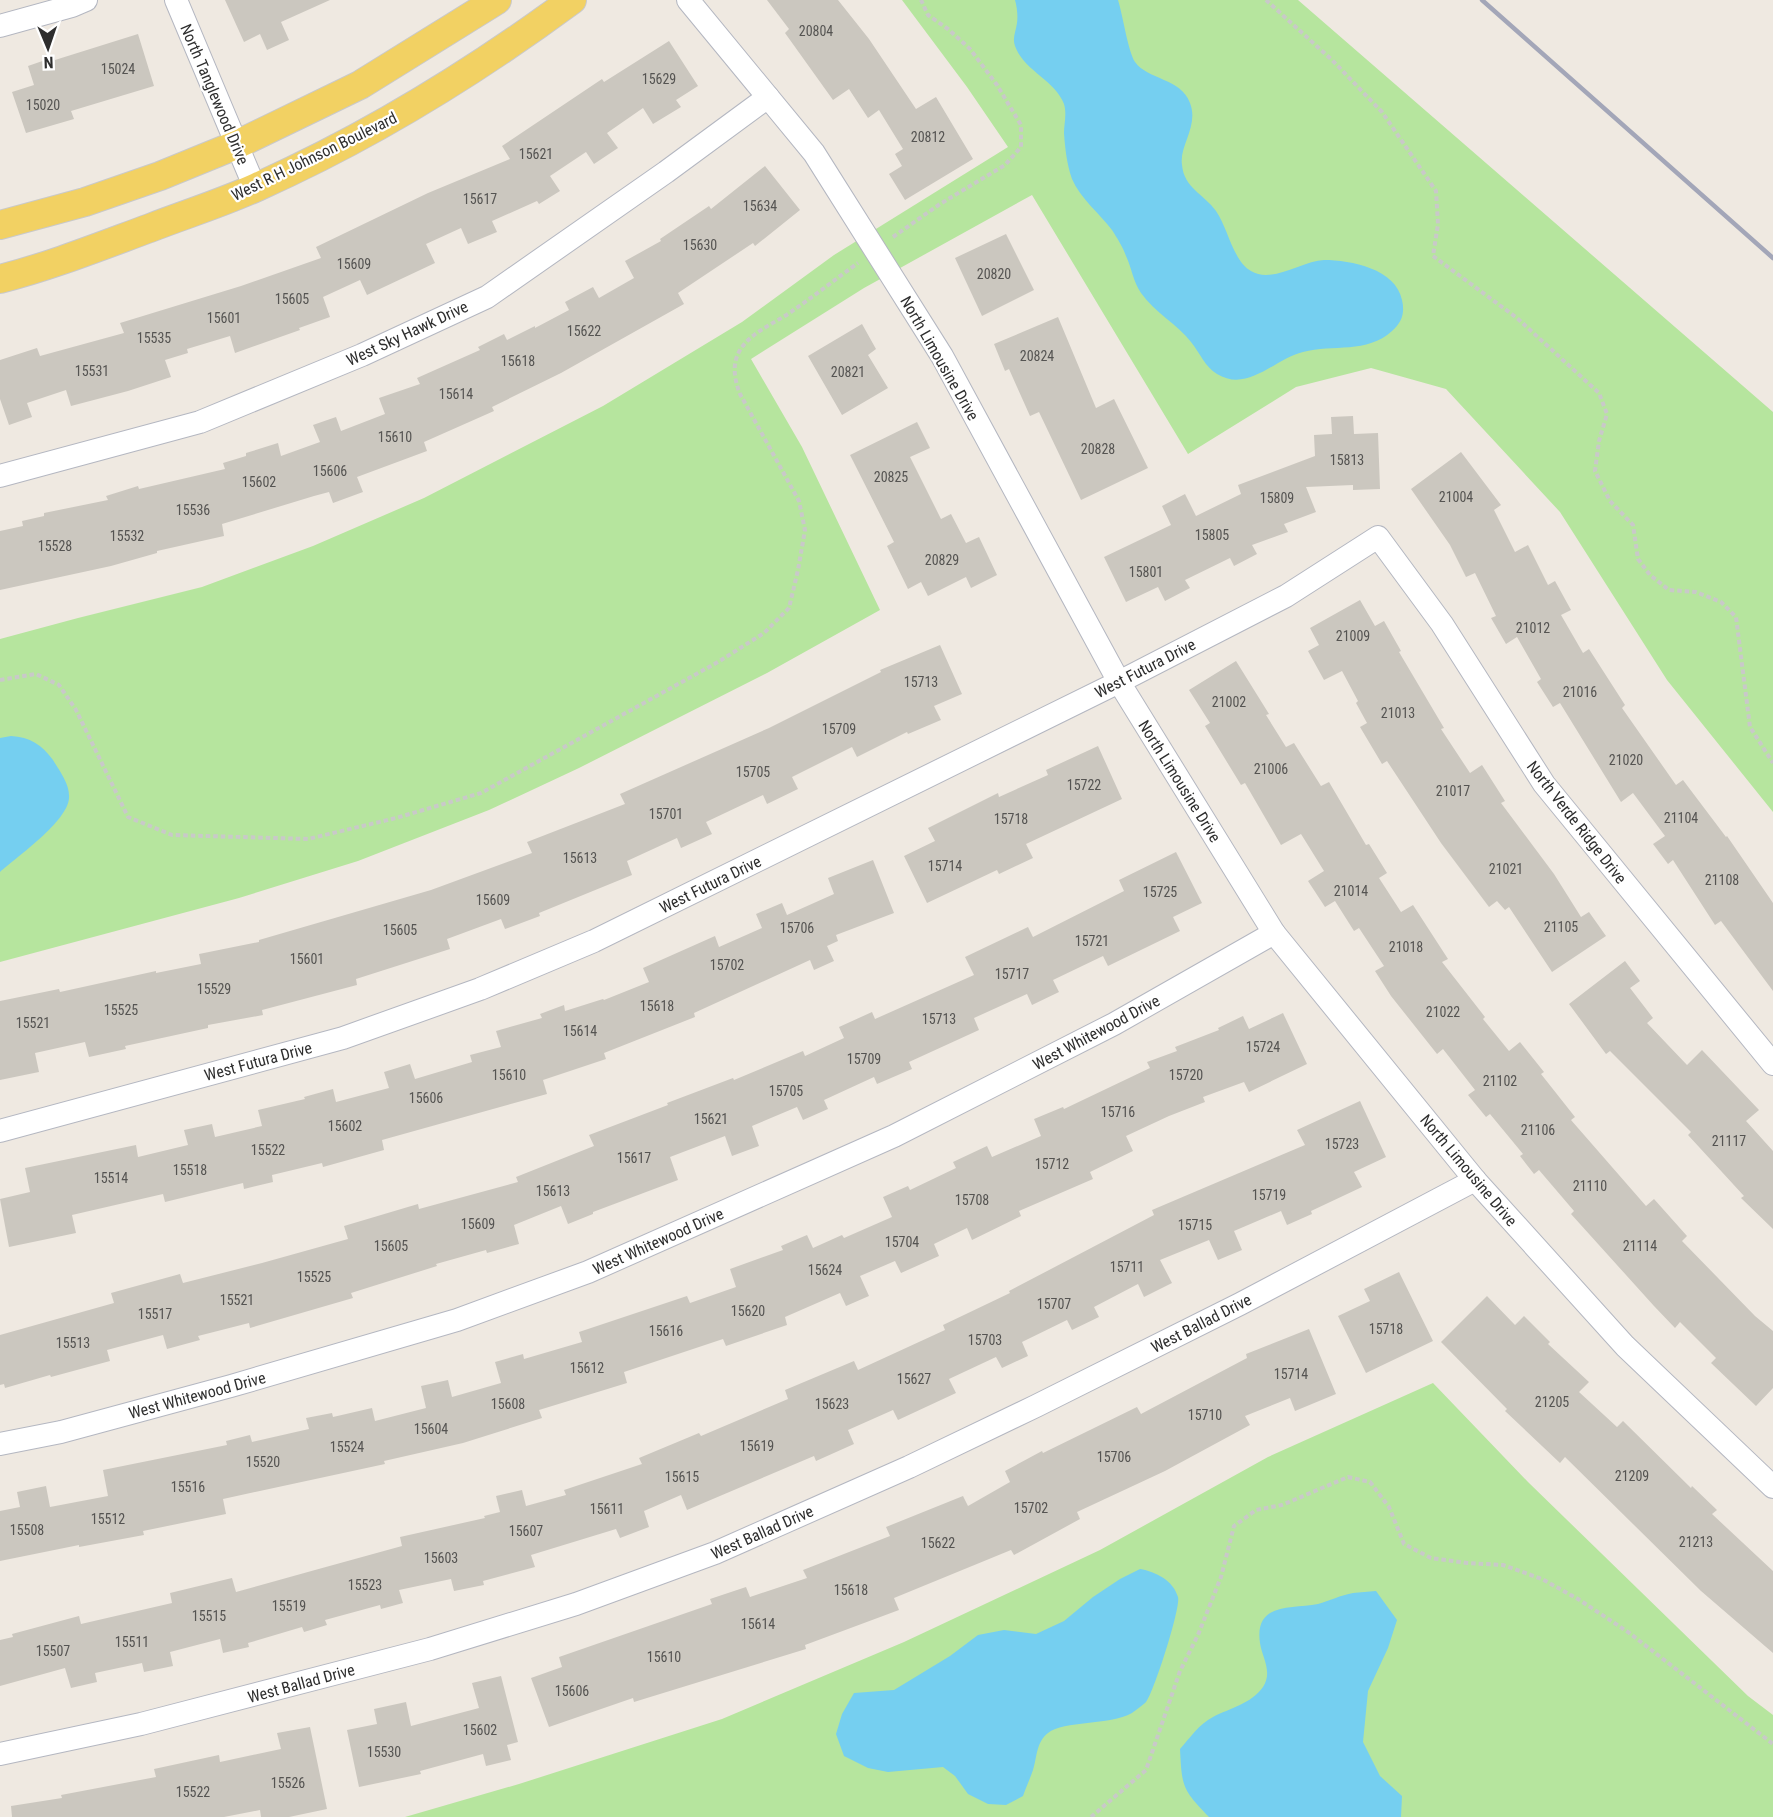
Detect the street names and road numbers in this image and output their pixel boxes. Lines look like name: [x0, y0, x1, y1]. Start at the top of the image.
street label: North Tanglewood Drive: [176, 21, 253, 167]
street label: West R H Johnson Boulevard: [228, 108, 400, 205]
street label: North Limousine Drive: [896, 293, 983, 424]
street label: West Sky Hawk Drive: [343, 297, 471, 370]
street label: West Futura Drive: [1092, 635, 1199, 702]
street label: North Limousine Drive: [1134, 717, 1225, 846]
street label: North Verde Ridge Drive: [1523, 757, 1630, 887]
street label: West Futura Drive: [656, 852, 764, 917]
street label: West Whitewood Drive: [1030, 991, 1163, 1074]
street label: West Futura Drive: [202, 1038, 314, 1085]
street label: North Limousine Drive: [1416, 1110, 1521, 1230]
street label: West Whitewood Drive: [590, 1204, 726, 1279]
street label: West Ballad Drive: [1148, 1290, 1255, 1357]
street label: West Whitewood Drive: [127, 1368, 268, 1423]
street label: West Ballad Drive: [708, 1501, 816, 1564]
street label: West Ballad Drive: [245, 1660, 357, 1707]

